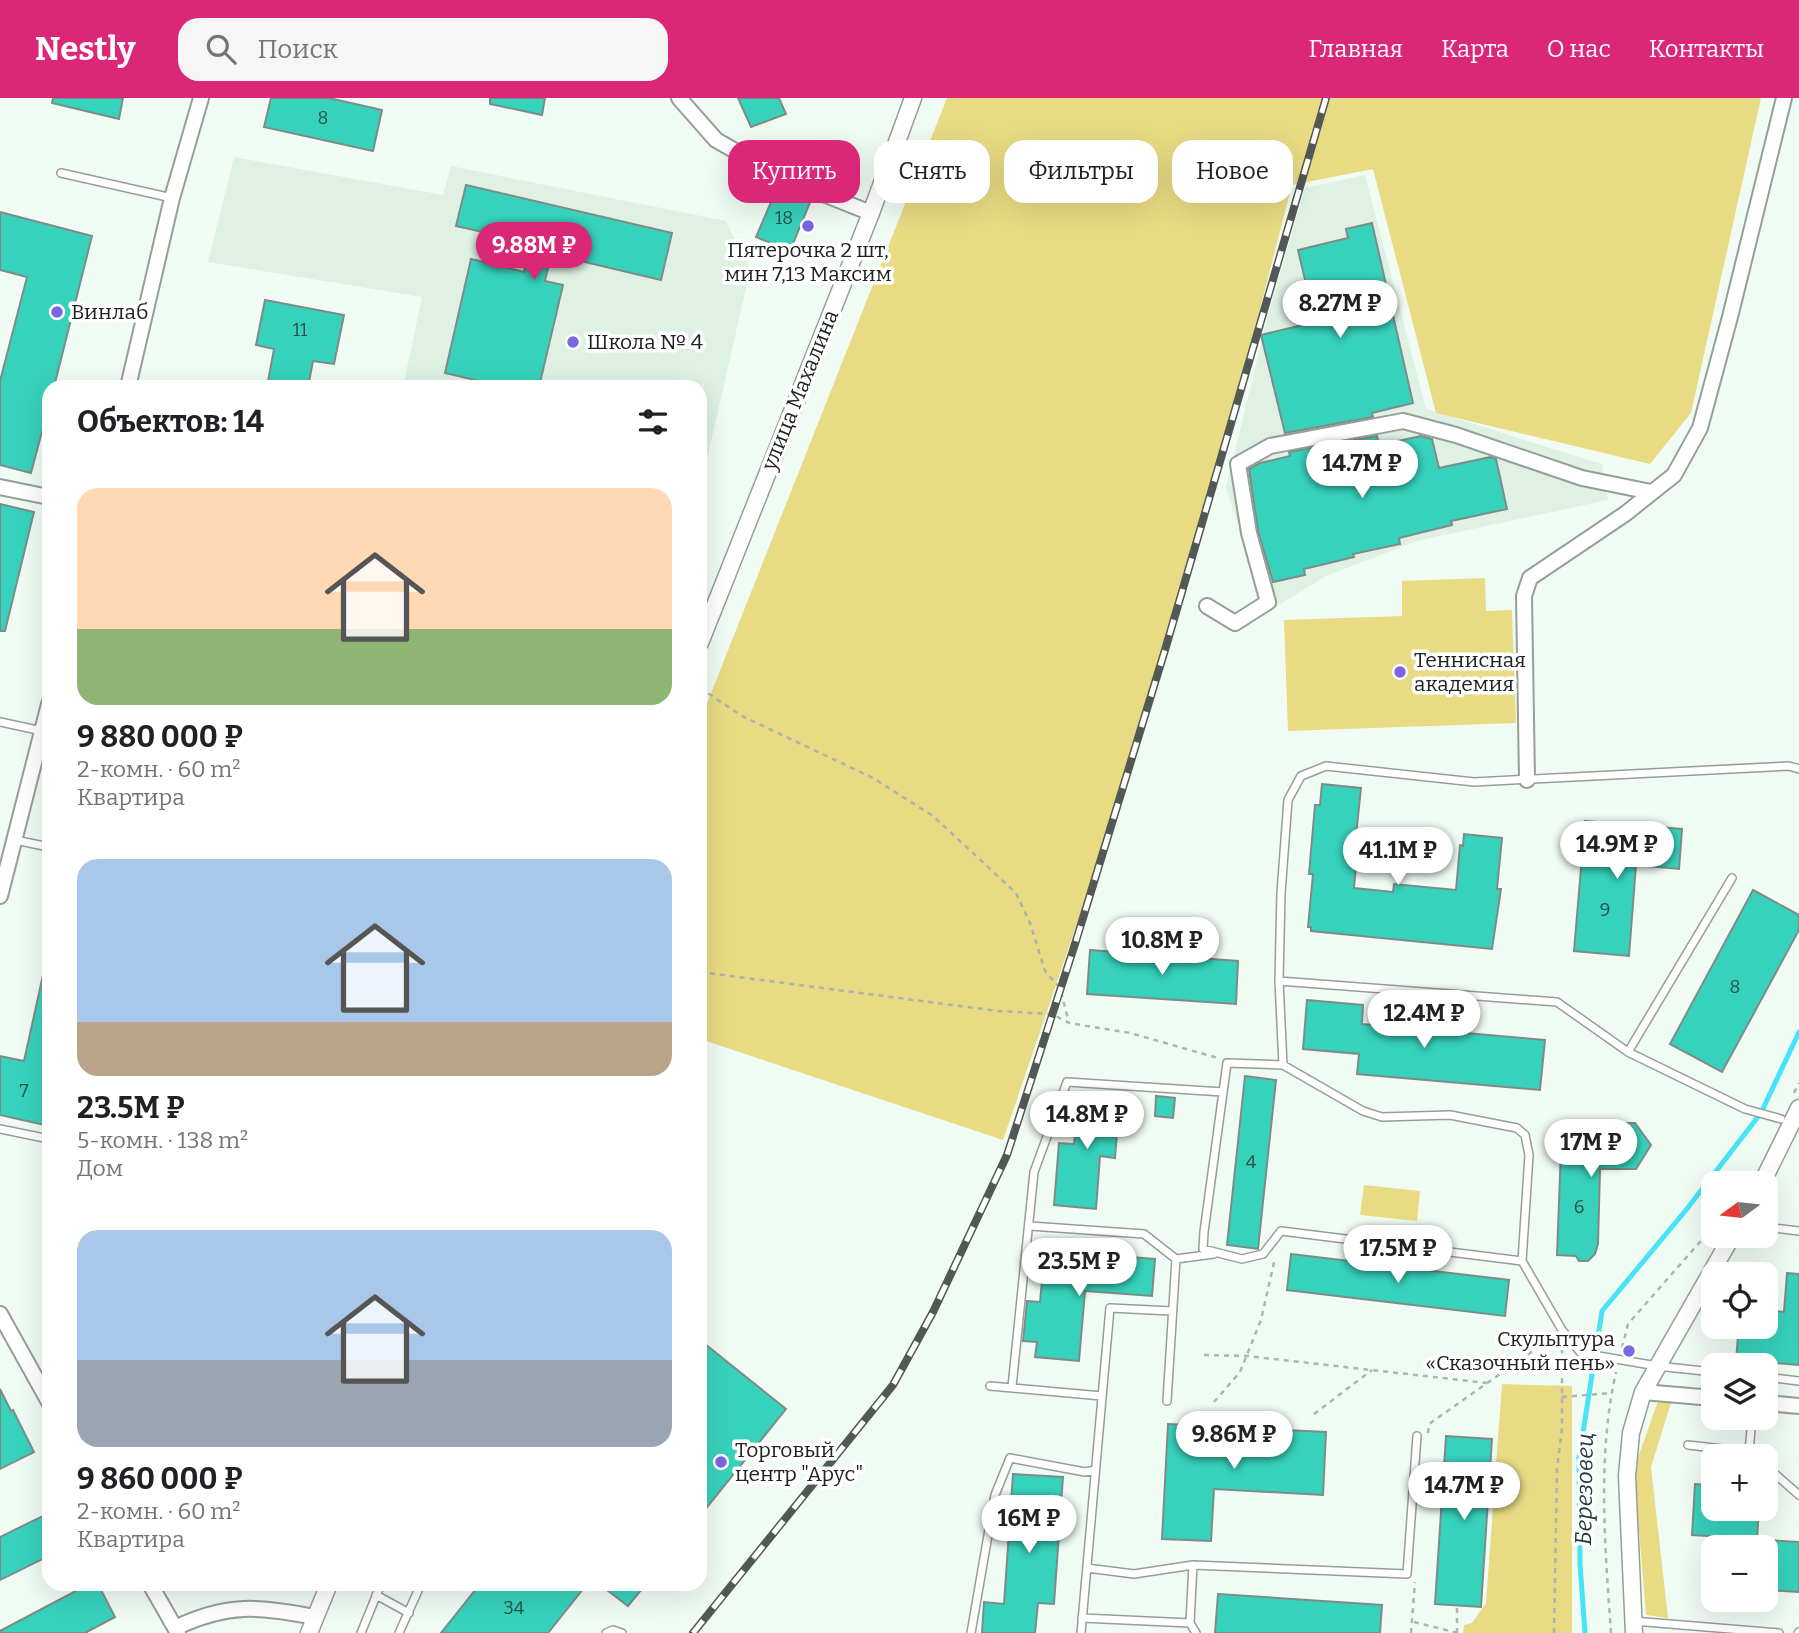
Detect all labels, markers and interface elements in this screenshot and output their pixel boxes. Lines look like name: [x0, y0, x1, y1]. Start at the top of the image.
search box: [178, 18, 668, 81]
text: Nestly: [35, 29, 136, 69]
icon: search: [202, 30, 240, 68]
text: Поиск: [258, 34, 338, 65]
text: Главная: [1308, 35, 1403, 63]
text: Карта: [1441, 35, 1509, 63]
text: О нас: [1547, 35, 1611, 63]
text: Контакты: [1649, 35, 1764, 63]
house number: 8: [318, 107, 328, 129]
chip: Купить: [728, 140, 860, 203]
chip: Снять: [874, 140, 990, 203]
chip: Фильтры: [1004, 140, 1158, 203]
chip: Новое: [1172, 140, 1293, 203]
house number: 18: [775, 207, 793, 229]
marker: Пятерочка 2 шт, мин 7,13 Максим: [800, 218, 816, 234]
pin: 9.88M ₽: [469, 222, 599, 282]
text: 9.88M ₽: [492, 231, 576, 259]
place label: Пятерочка 2 шт, мин 7,13 Максим: [724, 237, 892, 287]
pin: 8.27M ₽: [1275, 280, 1405, 340]
text: 8.27M ₽: [1299, 289, 1381, 317]
place label: Винлаб: [71, 299, 148, 325]
marker: Винлаб: [49, 304, 65, 320]
street label: улица Махалина: [756, 306, 844, 475]
house number: 11: [293, 319, 308, 341]
place label: Школа № 4: [587, 329, 703, 355]
marker: Школа № 4: [565, 334, 581, 350]
icon: filters: [634, 403, 672, 441]
text: Объектов: 14: [77, 404, 264, 440]
pin: 14.7M ₽: [1297, 440, 1427, 500]
text: 14.7M ₽: [1322, 449, 1402, 477]
icon: home: [312, 534, 438, 660]
place label: Теннисная академия: [1414, 647, 1526, 697]
marker: Теннисная академия: [1392, 664, 1408, 680]
text: 9 880 000 ₽: [77, 719, 243, 755]
text: 2-комн. · 60 m²: [77, 755, 240, 783]
text: Квартира: [77, 783, 185, 811]
pin: 14.9M ₽: [1552, 822, 1682, 881]
pin: 41.1M ₽: [1333, 828, 1463, 887]
text: 14.9M ₽: [1576, 830, 1658, 858]
text: 41.1M ₽: [1359, 836, 1437, 864]
house number: 9: [1600, 899, 1610, 921]
icon: home: [312, 905, 438, 1031]
pin: 10.8M ₽: [1097, 918, 1227, 977]
text: 10.8M ₽: [1121, 926, 1203, 954]
house number: 8: [1730, 976, 1740, 998]
pin: 12.4M ₽: [1359, 990, 1489, 1050]
text: 12.4M ₽: [1383, 999, 1465, 1027]
house number: 7: [19, 1080, 29, 1102]
text: 23.5M ₽: [77, 1090, 185, 1126]
pin: 14.8M ₽: [1022, 1091, 1152, 1151]
text: 14.8M ₽: [1046, 1100, 1128, 1128]
pin: 17M ₽: [1542, 1119, 1640, 1179]
text: 5-комн. · 138 m²: [77, 1126, 248, 1154]
text: 17M ₽: [1560, 1128, 1622, 1156]
house number: 4: [1246, 1151, 1257, 1173]
text: Дом: [77, 1154, 123, 1182]
north arrow: [1701, 1171, 1778, 1248]
map controls: [1701, 1171, 1778, 1612]
house number: 6: [1574, 1196, 1584, 1218]
pin: 17.5M ₽: [1333, 1226, 1463, 1285]
text: 17.5M ₽: [1359, 1234, 1437, 1262]
pin: 23.5M ₽: [1014, 1238, 1144, 1298]
text: 23.5M ₽: [1038, 1247, 1120, 1275]
button: locate: [1701, 1262, 1778, 1339]
icon: home: [312, 1276, 438, 1402]
place label: Скульптура «Сказочный пень»: [1426, 1326, 1615, 1376]
marker: Скульптура «Сказочный пень»: [1621, 1343, 1637, 1359]
button: layers: [1701, 1353, 1778, 1430]
pin: 9.86M ₽: [1169, 1412, 1299, 1471]
text: 9.86M ₽: [1192, 1420, 1276, 1448]
water label: Березовец: [1569, 1432, 1599, 1546]
place label: Торговый центр "Арус": [735, 1437, 863, 1487]
button: +: [1701, 1444, 1778, 1521]
marker: Торговый центр "Арус": [713, 1454, 729, 1470]
text: 9 860 000 ₽: [77, 1461, 243, 1497]
pin: 14.7M ₽: [1399, 1462, 1529, 1522]
text: 14.7M ₽: [1424, 1471, 1504, 1499]
pin: 16M ₽: [980, 1496, 1078, 1555]
text: 2-комн. · 60 m²: [77, 1497, 240, 1525]
text: 16M ₽: [998, 1504, 1060, 1532]
text: Квартира: [77, 1525, 185, 1553]
button: −: [1701, 1535, 1778, 1612]
house number: 34: [504, 1597, 525, 1619]

